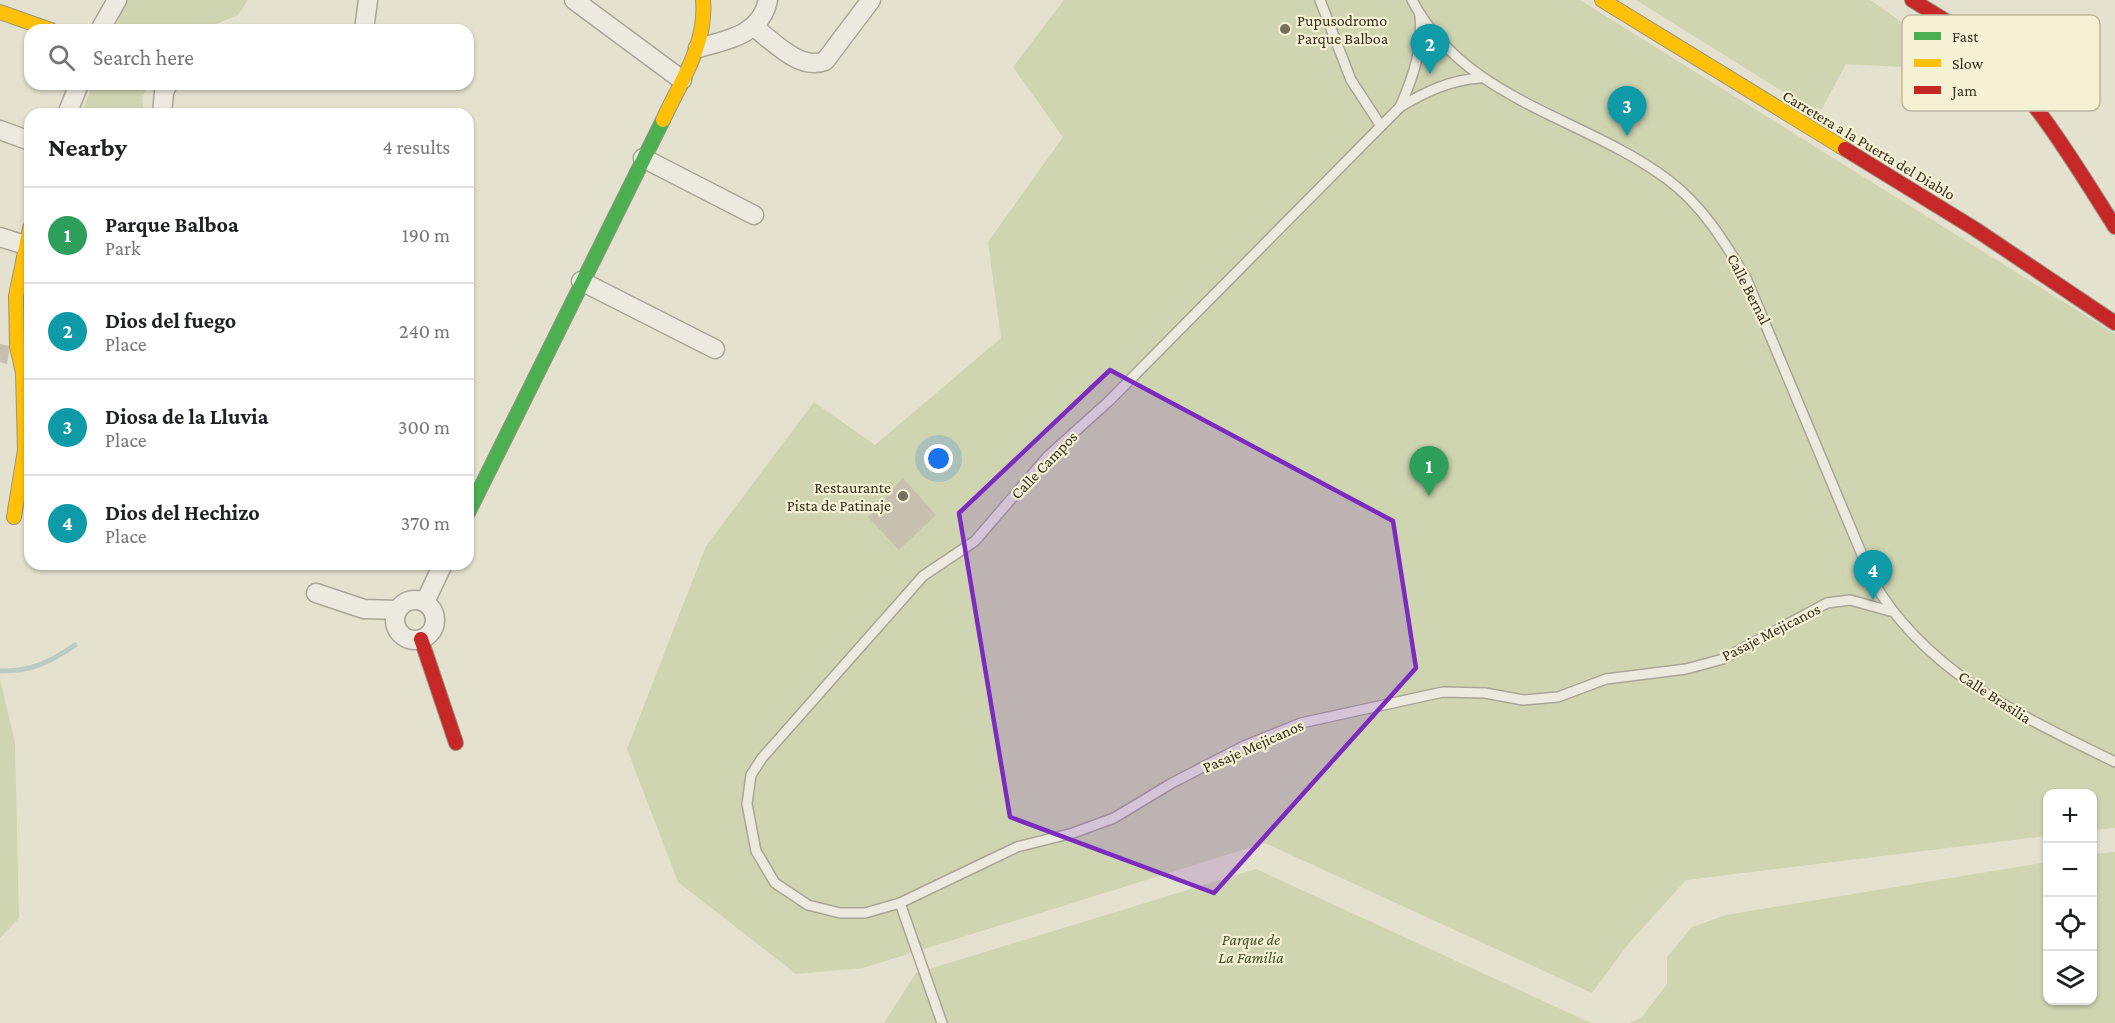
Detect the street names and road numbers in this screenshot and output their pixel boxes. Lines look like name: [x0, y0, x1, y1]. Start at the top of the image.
street label: Carretera a la Puerta del Diablo: [1780, 87, 1958, 203]
street label: Calle Bernal: [1724, 251, 1774, 327]
street label: Calle Campos: [1008, 428, 1081, 503]
street label: Pasaje Mejicanos: [1719, 600, 1823, 665]
street label: Calle Brasilia: [1956, 667, 2035, 727]
street label: Pasaje Mejicanos: [1200, 716, 1306, 777]

